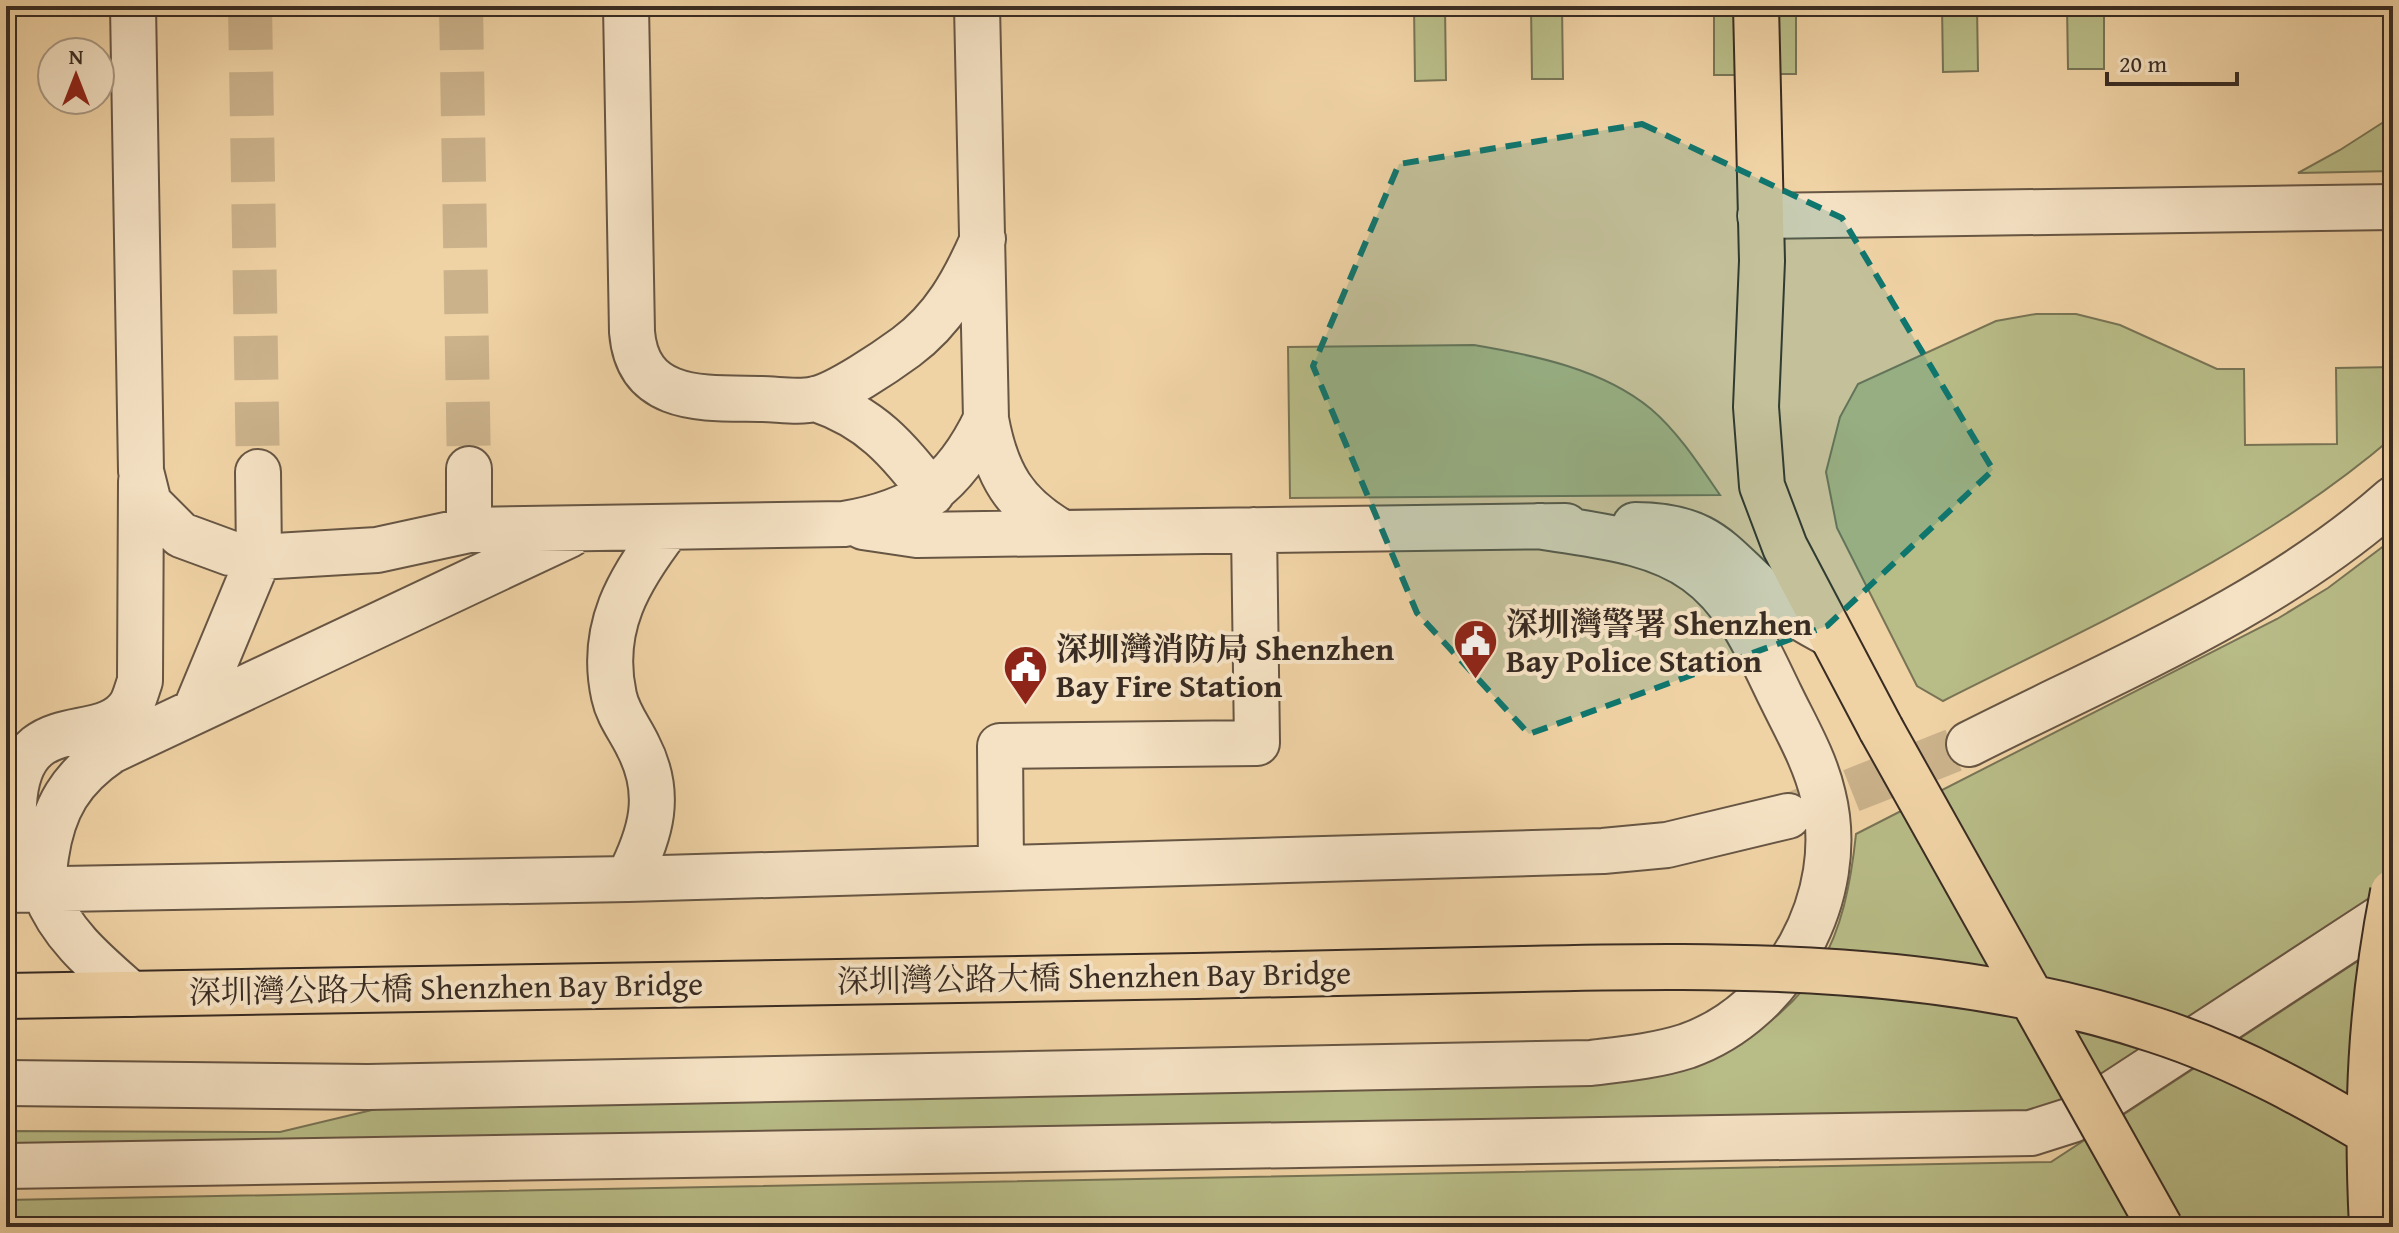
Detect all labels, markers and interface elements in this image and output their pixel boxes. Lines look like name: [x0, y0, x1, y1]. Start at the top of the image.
north arrow: [36, 36, 116, 116]
scale bar: [2107, 36, 2237, 86]
text: N: [69, 40, 84, 72]
text: 20 m: [2119, 46, 2167, 81]
place label: 深圳灣警署 Shenzhen Bay Police Station: [1506, 600, 1812, 684]
public building icon: 深圳灣警署 Shenzhen Bay Police Station: [1451, 618, 1499, 681]
place label: 深圳灣消防局 Shenzhen Bay Fire Station: [1056, 625, 1394, 709]
public building icon: 深圳灣消防局 Shenzhen Bay Fire Station: [1001, 643, 1049, 706]
street label: 深圳灣公路大橋 Shenzhen Bay Bridge: [837, 949, 1351, 1004]
street label: 深圳灣公路大橋 Shenzhen Bay Bridge: [189, 960, 703, 1015]

